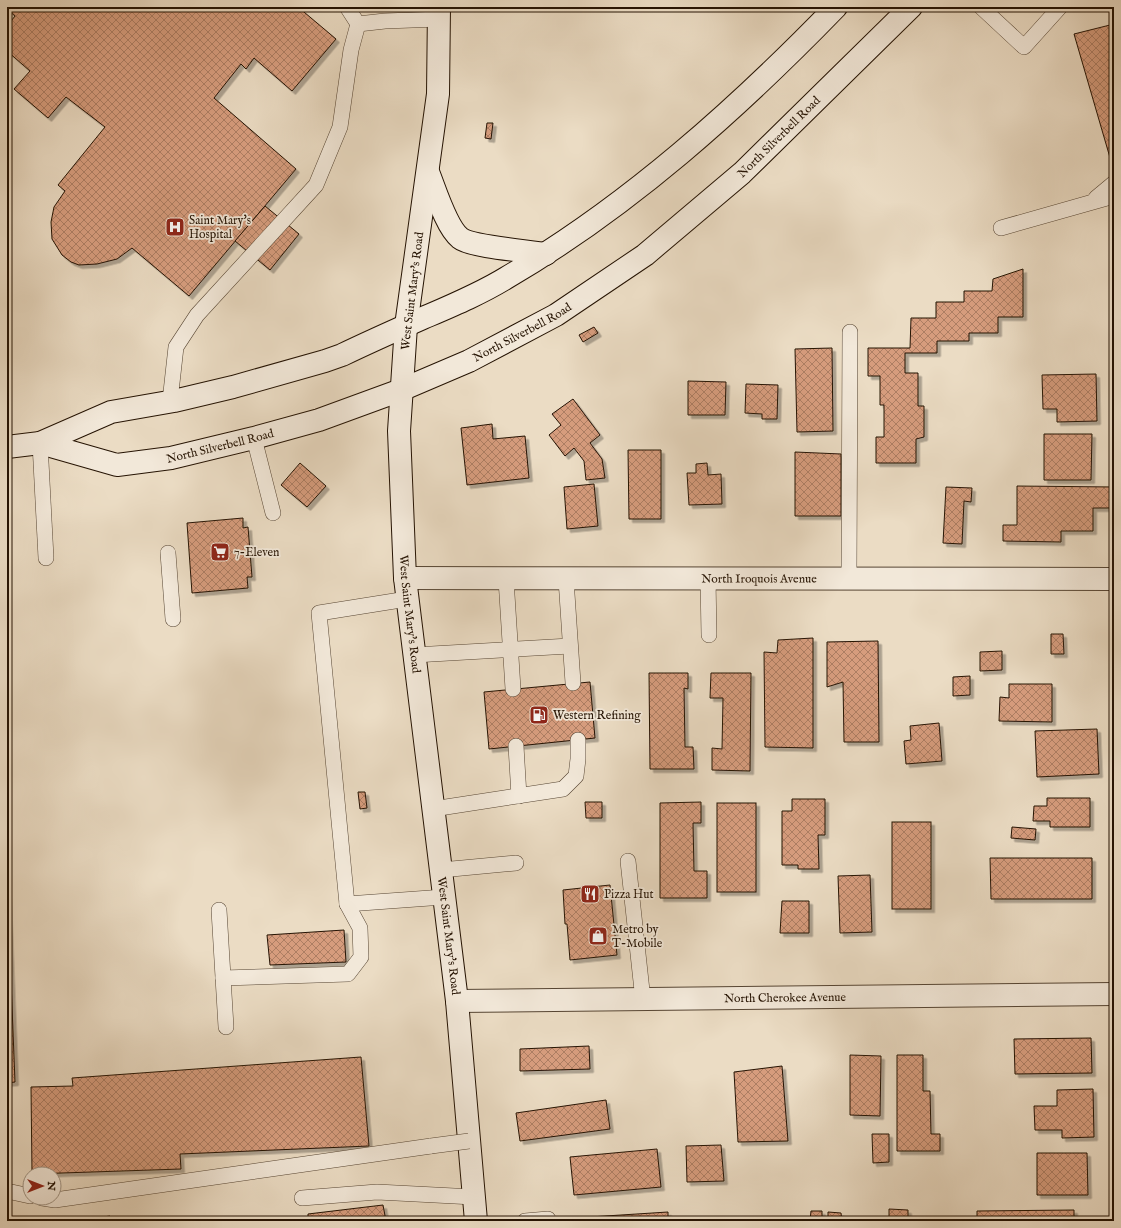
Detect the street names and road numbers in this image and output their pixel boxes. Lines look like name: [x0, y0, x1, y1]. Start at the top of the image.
street label: North Silverbell Road: [735, 93, 824, 181]
street label: West Saint Mary's Road: [398, 231, 427, 351]
street label: North Silverbell Road: [470, 299, 575, 366]
street label: North Silverbell Road: [165, 426, 276, 467]
street label: West Saint Mary's Road: [396, 555, 424, 675]
street label: North Iroquois Avenue: [701, 571, 817, 587]
street label: West Saint Mary's Road: [434, 876, 463, 996]
street label: North Cherokee Avenue: [724, 990, 847, 1006]

